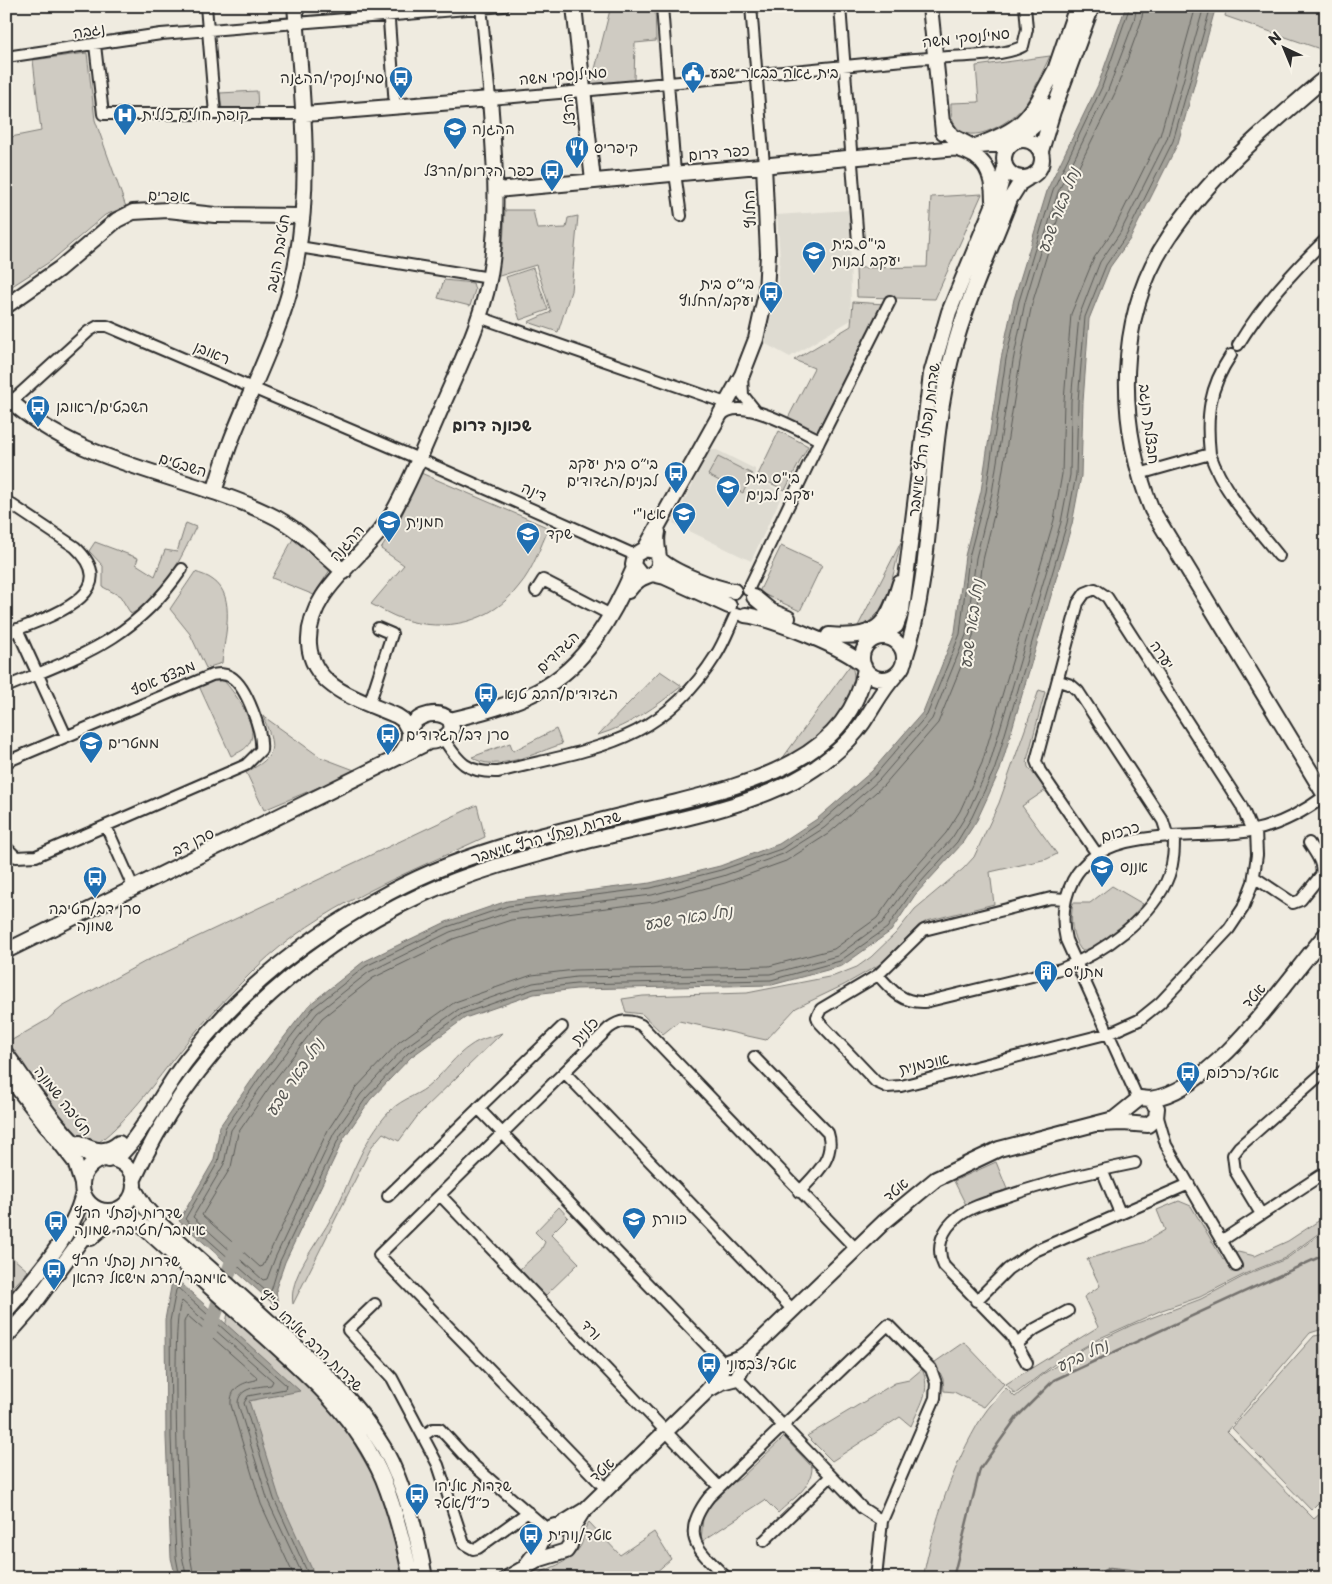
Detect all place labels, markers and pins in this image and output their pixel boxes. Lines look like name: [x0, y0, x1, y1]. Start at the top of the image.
public building icon: בית גאה בבאר שבע: [680, 60, 706, 94]
place label: בית גאה בבאר שבע: [710, 60, 839, 83]
place label: סמילנסקי/ההגנה: [280, 65, 384, 88]
bus stop icon: סמילנסקי/ההגנה: [388, 65, 414, 99]
hospital icon: קופת חולים כללית: [112, 102, 138, 136]
place label: קופת חולים כללית: [141, 102, 249, 125]
school or university icon: ההגנה: [442, 116, 468, 150]
place label: ההגנה: [472, 116, 515, 139]
restaurant icon: קיפריס: [564, 135, 590, 169]
place label: קיפריס: [594, 135, 638, 158]
place label: כפר הדרום/הרצל: [424, 158, 534, 181]
bus stop icon: כפר הדרום/הרצל: [539, 158, 565, 192]
place label: בי"ס בית יעקב לבנות: [831, 231, 901, 271]
school or university icon: בי"ס בית יעקב לבנות: [801, 240, 827, 274]
place label: בי״ס בית יעקב/החלוץ: [679, 271, 754, 311]
bus stop icon: בי״ס בית יעקב/החלוץ: [758, 280, 784, 314]
bus stop icon: השבטים/ראובן: [25, 394, 51, 428]
place label: השבטים/ראובן: [56, 394, 149, 417]
place label: בי״ס בית יעקב לבנים/הגדודים: [567, 451, 659, 491]
bus stop icon: בי״ס בית יעקב לבנים/הגדודים: [663, 460, 689, 494]
place label: בי"ס בית יעקב לבנים: [745, 465, 814, 505]
school or university icon: בי"ס בית יעקב לבנים: [715, 474, 741, 508]
place label: אגו"י: [633, 501, 666, 524]
school or university icon: אגו"י: [671, 501, 697, 535]
school or university icon: חמנית: [376, 509, 402, 543]
place label: חמנית: [406, 509, 444, 532]
school or university icon: שקד: [515, 521, 541, 555]
place label: שקד: [546, 521, 573, 544]
bus stop icon: הגדודים/הרב טנא: [473, 681, 499, 715]
place label: הגדודים/הרב טנא: [504, 681, 618, 704]
bus stop icon: סרן דב/הגדודים: [375, 722, 401, 756]
place label: סרן דב/הגדודים: [406, 722, 509, 745]
school or university icon: ממטרים: [78, 730, 104, 764]
place label: ממטרים: [108, 730, 159, 753]
school or university icon: אננס: [1089, 854, 1115, 888]
place label: אננס: [1120, 854, 1148, 877]
bus stop icon: סרן דב/חטיבה שמונה: [82, 865, 108, 899]
place label: סרן דב/חטיבה שמונה: [49, 896, 141, 936]
building icon: מתנ"ס: [1033, 959, 1059, 993]
place label: מתנ"ס: [1064, 959, 1104, 982]
bus stop icon: אטד/כרכום: [1175, 1060, 1201, 1094]
place label: אטד/כרכום: [1206, 1060, 1279, 1083]
place label: שדרות נפתלי הרץ אימבר/חטיבה שמונה: [74, 1200, 206, 1240]
school or university icon: כוורת: [621, 1206, 647, 1240]
place label: כוורת: [652, 1206, 687, 1229]
bus stop icon: שדרות נפתלי הרץ אימבר/חטיבה שמונה: [43, 1209, 69, 1243]
place label: שדרות נפתלי הרץ אימבר/הרב מישאל דהאן: [72, 1248, 227, 1288]
bus stop icon: שדרות נפתלי הרץ אימבר/הרב מישאל דהאן: [41, 1257, 67, 1291]
bus stop icon: אטד/צבעוני: [696, 1351, 722, 1385]
place label: אטד/צבעוני: [726, 1351, 797, 1374]
place label: שדרות אליהו כ״ץ/אטד: [434, 1473, 512, 1513]
bus stop icon: שדרות אליהו כ״ץ/אטד: [404, 1482, 430, 1516]
bus stop icon: אטד/נורית: [518, 1522, 544, 1556]
place label: אטד/נורית: [547, 1522, 612, 1545]

